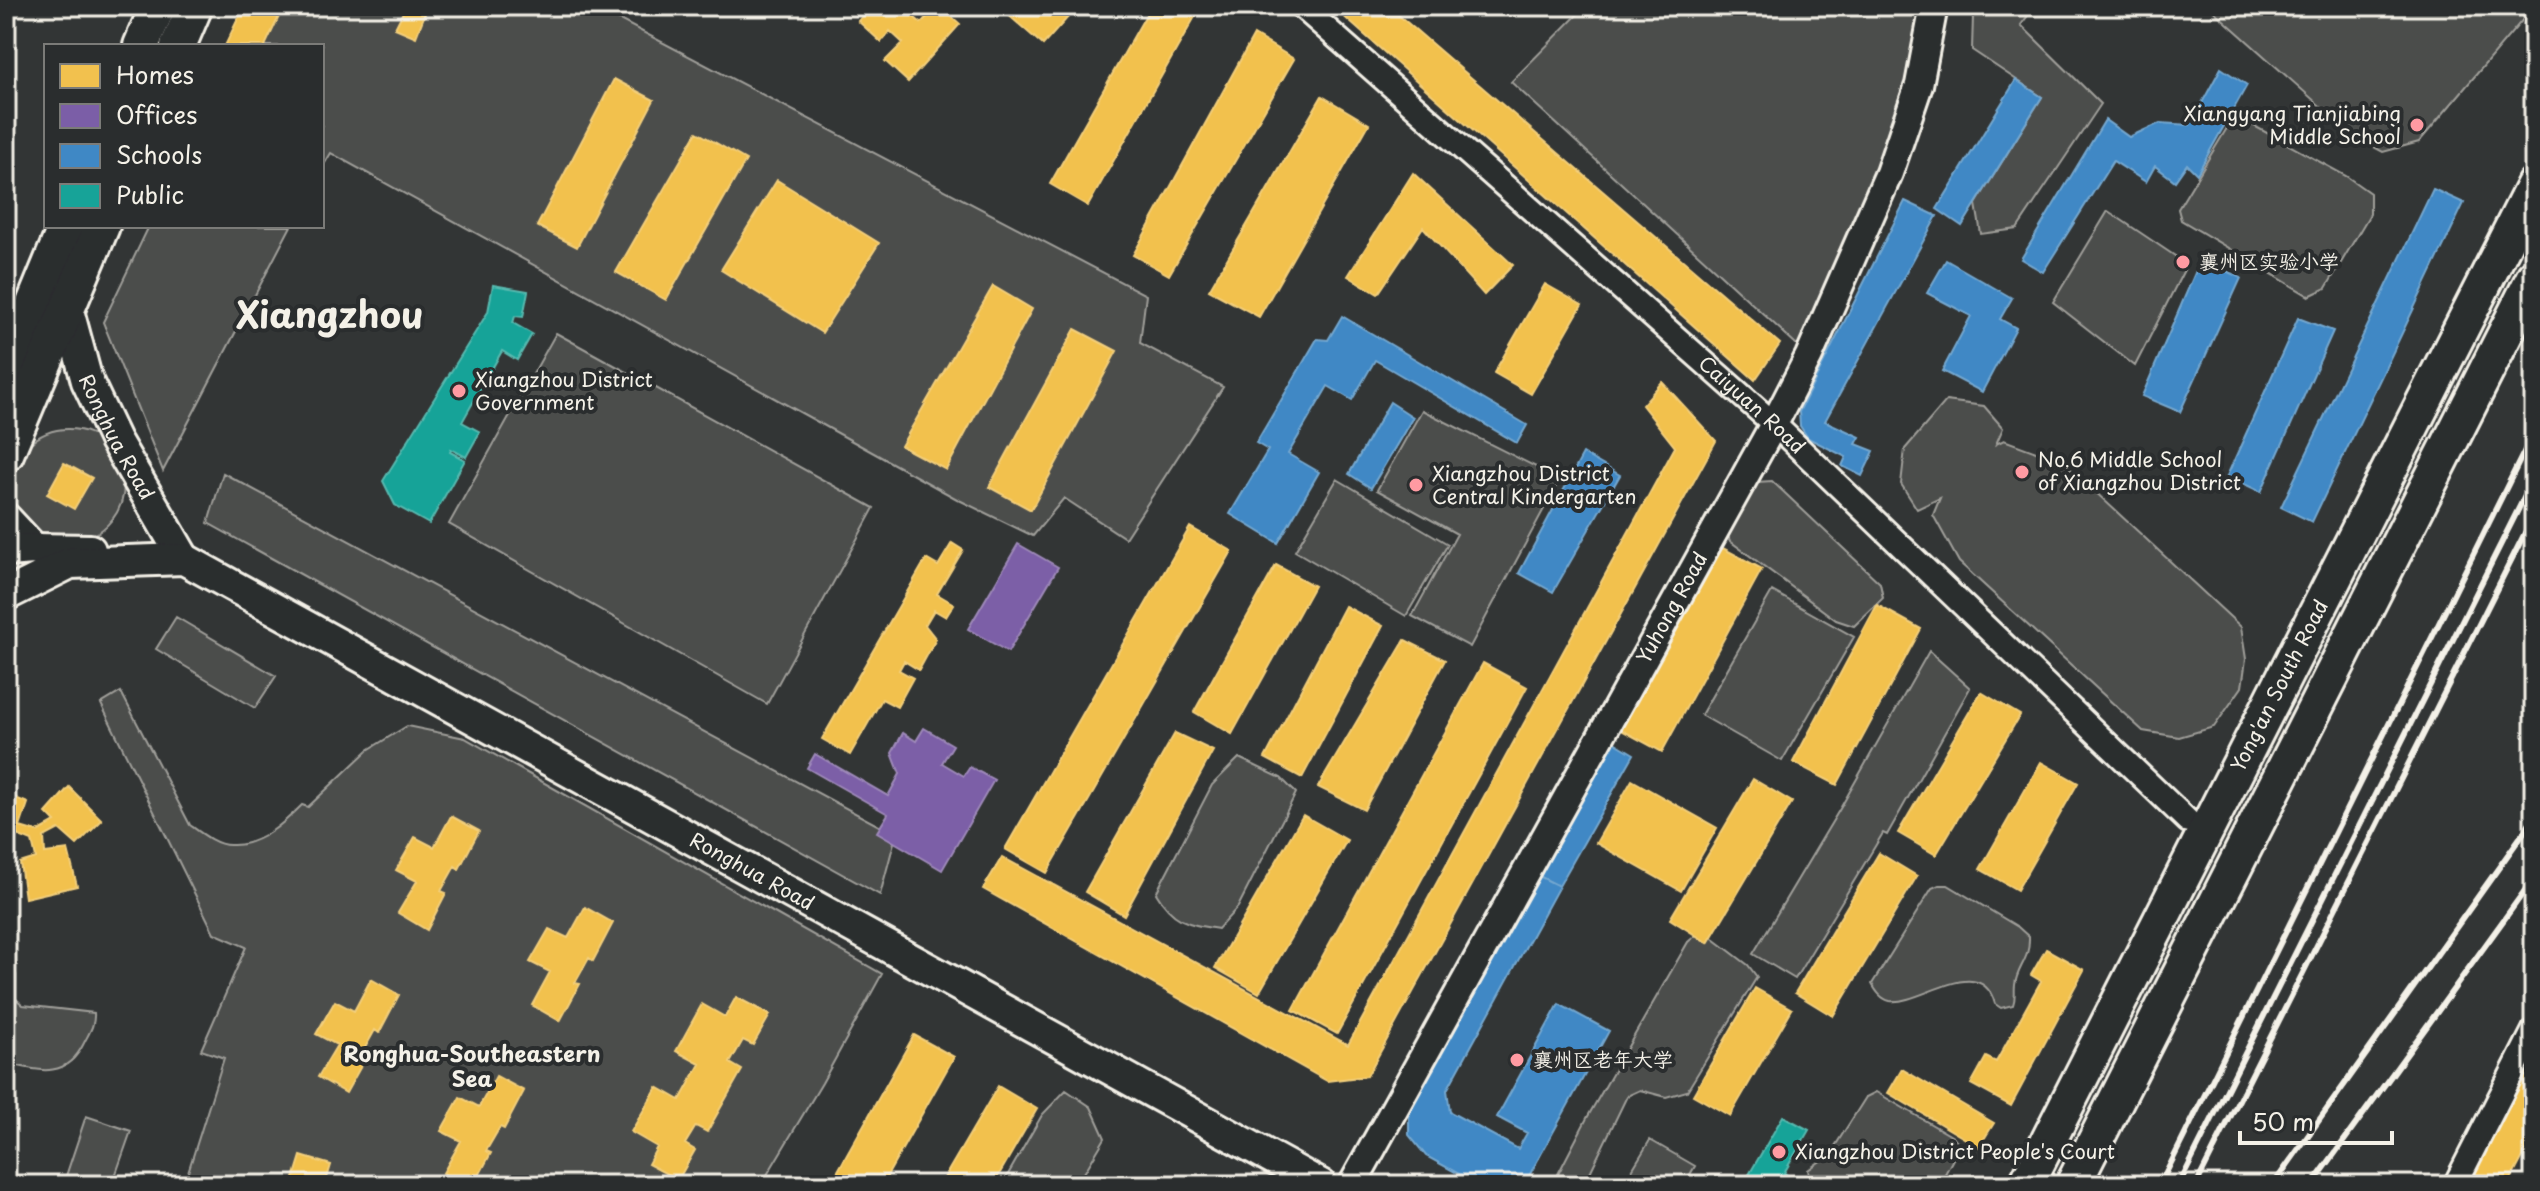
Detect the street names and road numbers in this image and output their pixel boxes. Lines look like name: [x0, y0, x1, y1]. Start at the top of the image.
street label: Caiyuan Road: [1692, 348, 1813, 460]
street label: Ronghua Road: [72, 369, 162, 505]
street label: Yuhong Road: [1628, 546, 1714, 669]
street label: Yong'an South Road: [2223, 594, 2335, 776]
street label: Ronghua Road: [685, 824, 820, 917]

